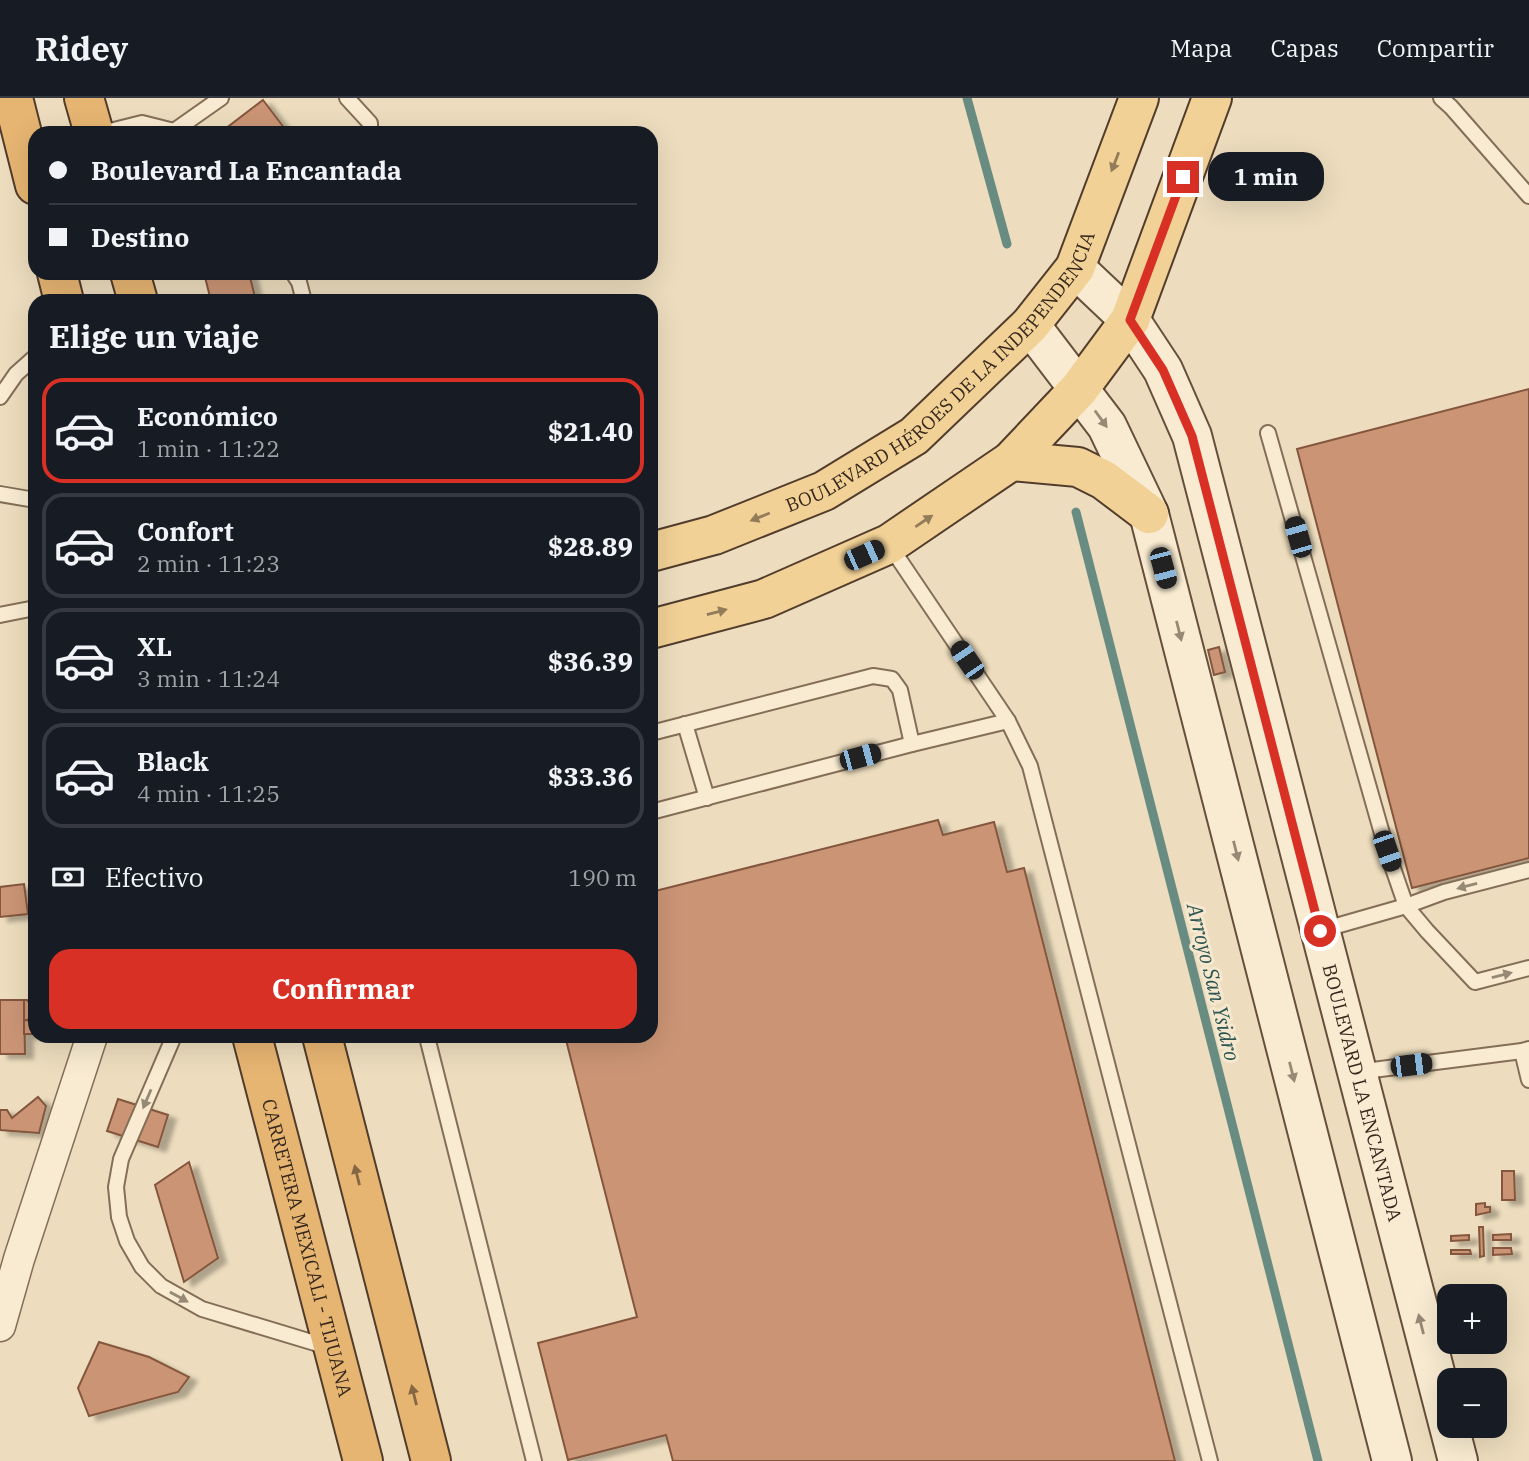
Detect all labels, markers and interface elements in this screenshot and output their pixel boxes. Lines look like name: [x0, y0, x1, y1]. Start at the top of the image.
text: Ridey: [35, 27, 128, 70]
text: Mapa: [1170, 32, 1232, 64]
text: Capas: [1270, 32, 1339, 64]
text: Compartir: [1377, 32, 1494, 64]
one-way arrow: [1110, 151, 1121, 172]
text: Boulevard La Encantada: [91, 153, 402, 187]
callout: 1 min: [1208, 153, 1323, 202]
route end: [1167, 161, 1199, 193]
text: 1 min: [1234, 161, 1298, 191]
text: Destino: [91, 220, 189, 254]
street label: BOULEVARD HÉROES DE LA INDEPENDENCIA: [782, 228, 1100, 517]
text: Elige un viaje: [49, 315, 259, 357]
icon: car: [53, 399, 116, 462]
text: Económico: [137, 399, 278, 433]
one-way arrow: [1094, 410, 1108, 428]
text: $21.40: [548, 414, 633, 448]
text: 1 min · 11:22: [137, 433, 280, 463]
one-way arrow: [749, 511, 770, 522]
icon: car: [53, 514, 116, 577]
text: Confort: [137, 514, 234, 548]
one-way arrow: [915, 514, 933, 528]
car: [1283, 514, 1314, 560]
text: $28.89: [548, 529, 633, 563]
car: [841, 537, 888, 573]
car: [1148, 545, 1179, 591]
text: 2 min · 11:23: [137, 548, 280, 578]
one-way arrow: [706, 606, 728, 617]
one-way arrow: [1174, 620, 1185, 642]
icon: car: [53, 629, 116, 692]
text: XL: [137, 629, 172, 663]
car: [947, 637, 988, 683]
text: $36.39: [548, 644, 633, 678]
text: 3 min · 11:24: [137, 663, 280, 693]
car: [837, 741, 884, 773]
icon: car: [53, 744, 116, 807]
text: Black: [137, 744, 209, 778]
text: $33.36: [548, 759, 633, 793]
text: 4 min · 11:25: [137, 778, 280, 808]
car: [1371, 828, 1404, 874]
one-way arrow: [1231, 840, 1242, 862]
icon: cash: [49, 858, 87, 896]
text: Efectivo: [105, 860, 203, 894]
text: 190 m: [568, 862, 637, 892]
one-way arrow: [1456, 882, 1477, 892]
water label: Arroyo San Ysidro: [1180, 898, 1247, 1064]
route start: [1304, 915, 1336, 947]
button: Confirmar: [49, 949, 637, 1029]
street label: BOULEVARD LA ENCANTADA: [1317, 961, 1407, 1224]
one-way arrow: [1491, 969, 1513, 980]
car: [1389, 1052, 1434, 1078]
one-way arrow: [1287, 1061, 1298, 1083]
one-way arrow: [141, 1088, 152, 1109]
street label: CARRETERA MEXICALI - TIJUANA: [257, 1096, 358, 1399]
one-way arrow: [352, 1164, 362, 1185]
map controls: [1437, 1284, 1507, 1438]
button: +: [1437, 1284, 1507, 1354]
one-way arrow: [169, 1291, 189, 1303]
one-way arrow: [1415, 1313, 1426, 1335]
button: −: [1437, 1368, 1507, 1438]
one-way arrow: [408, 1384, 419, 1406]

